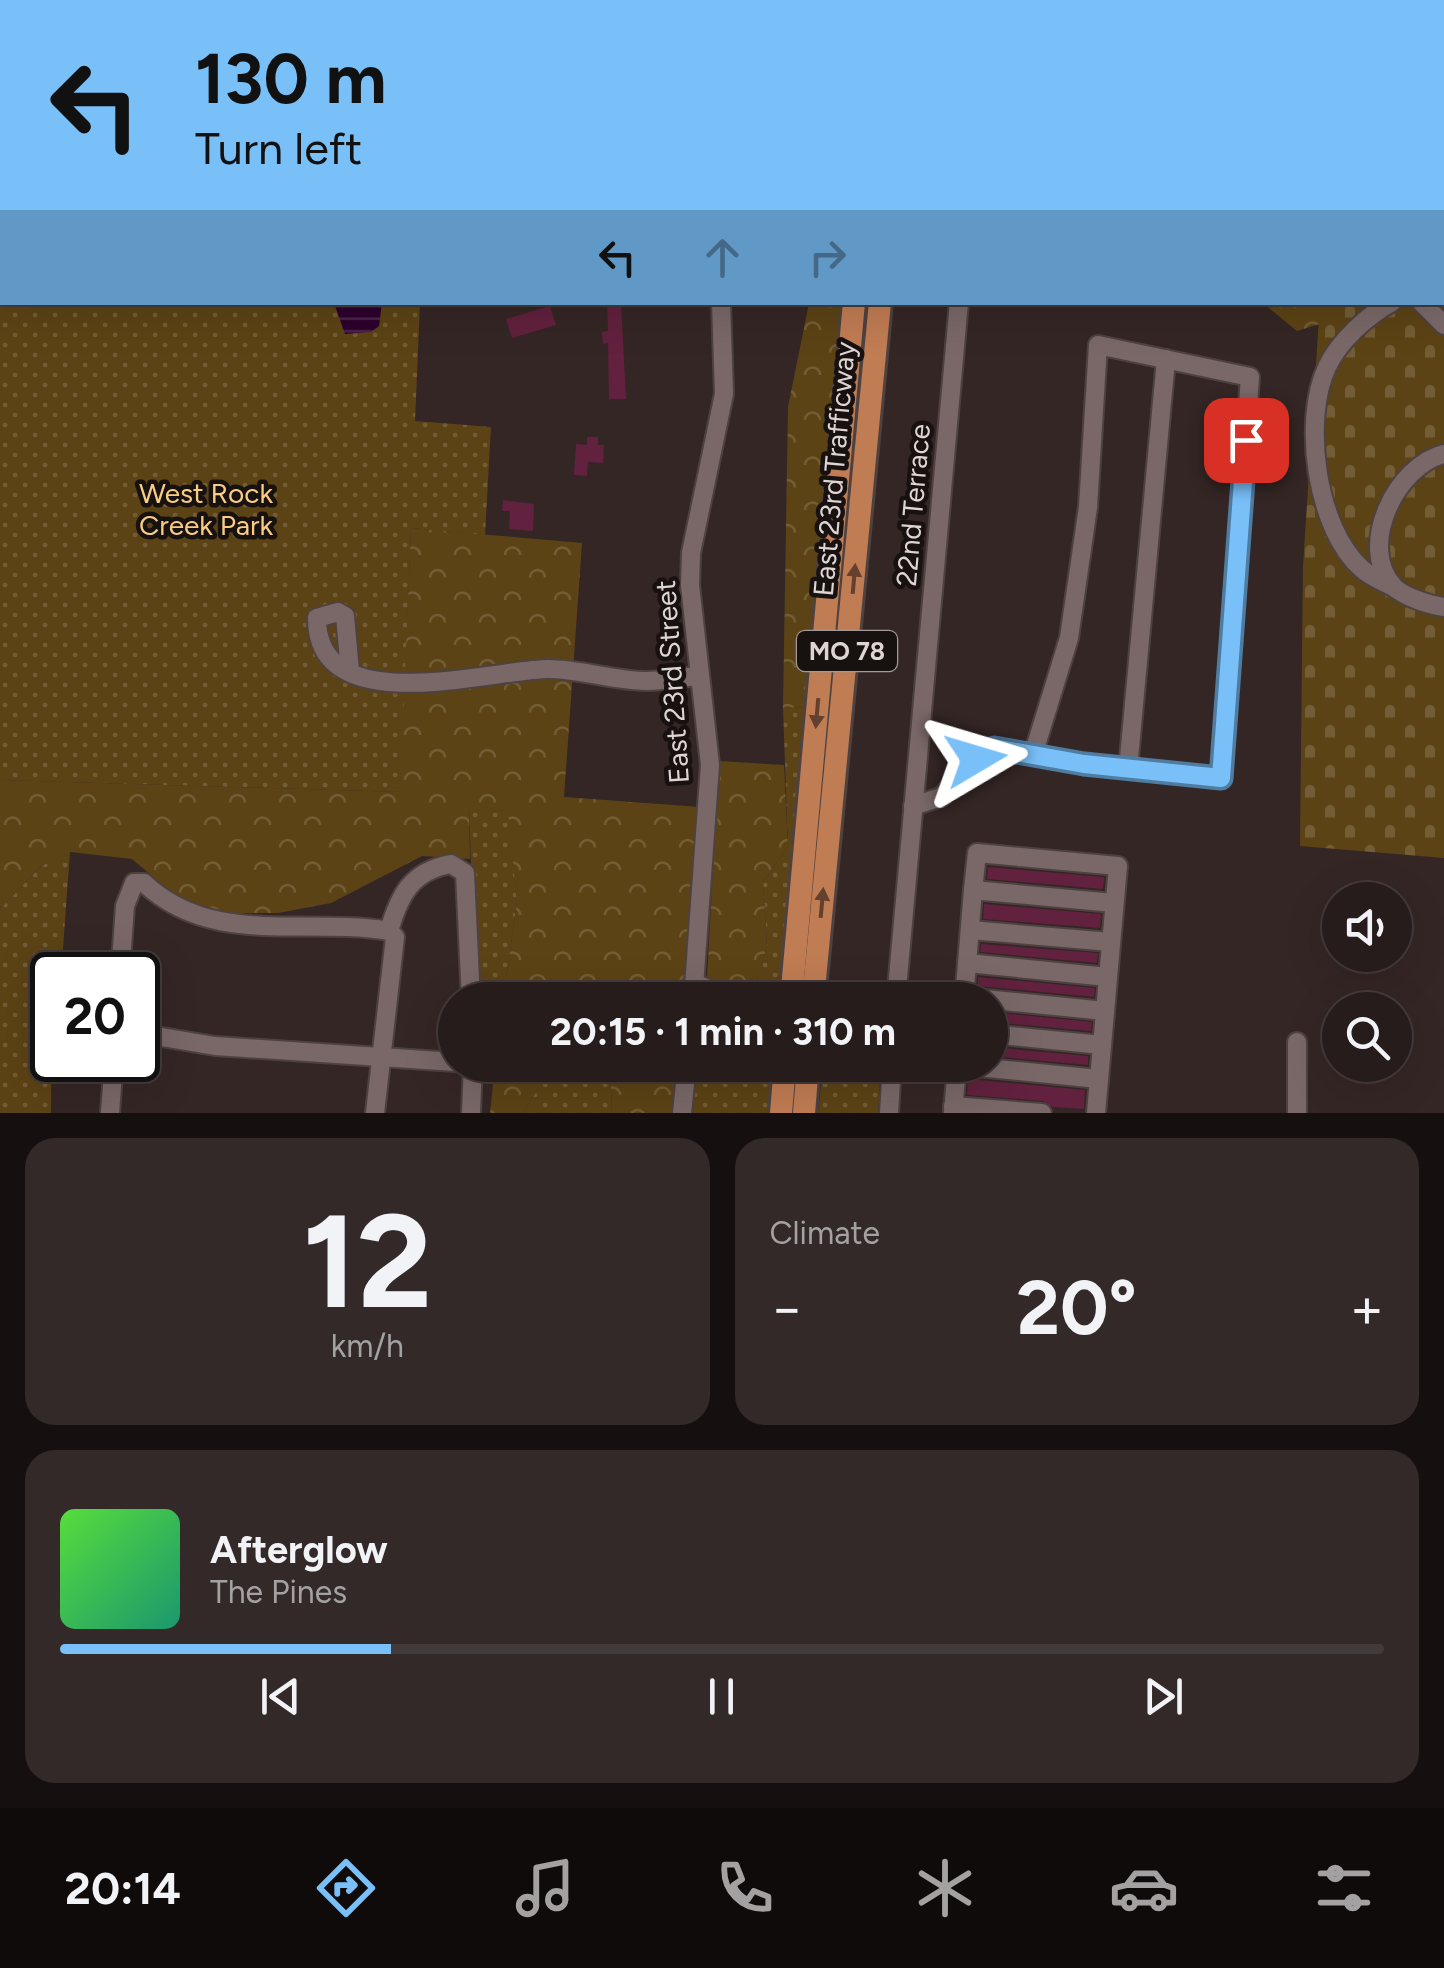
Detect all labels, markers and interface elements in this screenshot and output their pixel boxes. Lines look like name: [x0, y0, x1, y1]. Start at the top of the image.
text: 130 m: [195, 36, 387, 121]
icon: left: [30, 40, 160, 170]
text: Turn left: [195, 121, 362, 175]
icon: left: [590, 230, 645, 285]
icon: ahead: [695, 230, 750, 285]
icon: right: [800, 230, 855, 285]
street label: East 23rd Trafficway: [806, 340, 862, 598]
pin: [1204, 398, 1289, 483]
icon: arrive: [1219, 413, 1274, 468]
street label: 22nd Terrace: [889, 422, 937, 588]
park label: West Rock Creek Park: [139, 476, 273, 542]
one-way arrow: [846, 563, 862, 595]
street label: East 23rd Street: [648, 579, 696, 785]
road number: MO 78: [797, 631, 897, 671]
one-way arrow: [809, 698, 825, 730]
position arrow: [924, 707, 1028, 811]
map controls: [1322, 882, 1412, 1082]
button: sound: [1322, 882, 1412, 972]
one-way arrow: [815, 887, 831, 918]
speed limit sign: 20: [30, 952, 160, 1082]
button: search: [1322, 992, 1412, 1082]
text: 20:15 · 1 min · 310 m: [550, 1009, 896, 1055]
text: 12: [302, 1184, 432, 1340]
text: Climate: [770, 1214, 880, 1252]
text: 20°: [1017, 1263, 1137, 1353]
text: −: [770, 1275, 804, 1341]
text: +: [1350, 1275, 1384, 1341]
text: km/h: [331, 1327, 404, 1365]
text: Afterglow: [210, 1527, 388, 1573]
text: The Pines: [210, 1573, 347, 1611]
icon: previous: [253, 1669, 308, 1724]
icon: pause: [694, 1669, 749, 1724]
icon: next: [1136, 1669, 1191, 1724]
icon: directions: [311, 1853, 381, 1923]
icon: music: [510, 1853, 580, 1923]
icon: phone: [710, 1853, 780, 1923]
icon: climate: [910, 1853, 980, 1923]
icon: car: [1109, 1853, 1179, 1923]
icon: filters: [1309, 1853, 1379, 1923]
text: 20:14: [65, 1861, 181, 1915]

